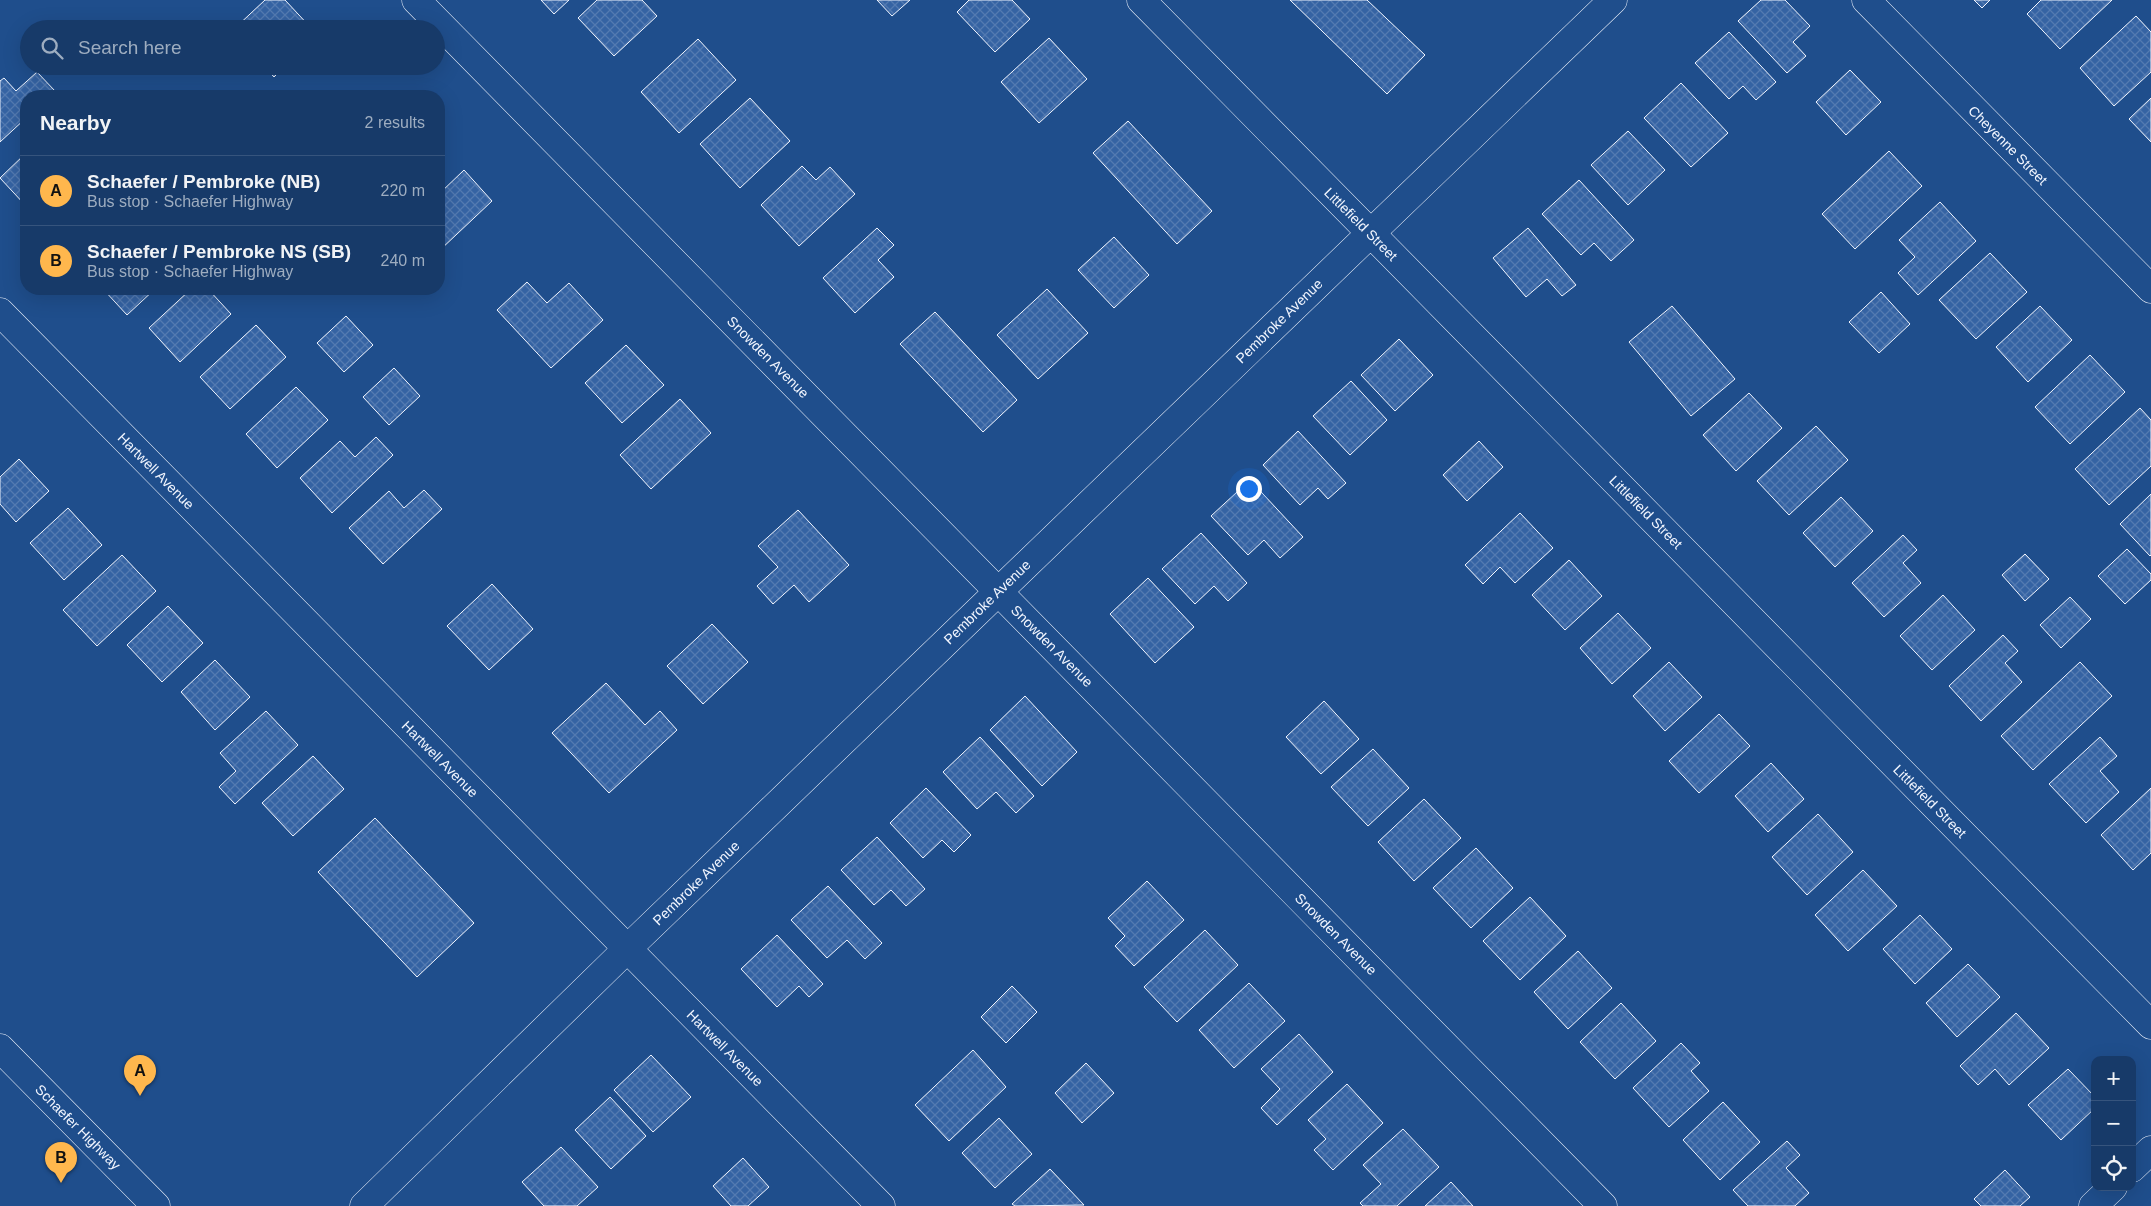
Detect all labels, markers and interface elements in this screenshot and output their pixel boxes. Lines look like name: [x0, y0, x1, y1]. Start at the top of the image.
search box: [20, 20, 445, 75]
icon: search: [38, 34, 66, 62]
text: Search here: [78, 37, 182, 58]
street label: Cheyenne Street: [1965, 102, 2051, 188]
text: Nearby: [40, 111, 111, 134]
text: 2 results: [365, 114, 425, 131]
text: Schaefer / Pembroke (NB): [87, 171, 320, 192]
text: A: [50, 182, 62, 199]
text: 220 m: [381, 182, 425, 199]
street label: Littlefield Street: [1321, 184, 1401, 264]
text: Bus stop · Schaefer Highway: [87, 193, 293, 210]
text: Schaefer / Pembroke NS (SB): [87, 241, 351, 262]
text: B: [50, 252, 62, 269]
text: 240 m: [381, 252, 425, 269]
text: Bus stop · Schaefer Highway: [87, 263, 293, 280]
street label: Pembroke Avenue: [1232, 275, 1326, 366]
street label: Snowden Avenue: [724, 313, 812, 401]
street label: Hartwell Avenue: [115, 430, 197, 512]
street label: Littlefield Street: [1606, 472, 1686, 552]
your location: [1236, 476, 1262, 502]
street label: Pembroke Avenue: [940, 556, 1034, 647]
street label: Snowden Avenue: [1008, 602, 1096, 690]
street label: Hartwell Avenue: [399, 718, 481, 800]
street label: Littlefield Street: [1890, 761, 1970, 841]
street label: Pembroke Avenue: [649, 837, 743, 928]
street label: Snowden Avenue: [1292, 890, 1380, 978]
street label: Hartwell Avenue: [684, 1007, 766, 1089]
pin: A: [124, 1055, 156, 1096]
map controls: [2091, 1056, 2136, 1191]
button: +: [2091, 1056, 2136, 1101]
street label: Schaefer Highway: [32, 1081, 124, 1173]
button: −: [2091, 1101, 2136, 1146]
pin: B: [45, 1142, 77, 1183]
button: locate: [2091, 1146, 2136, 1191]

